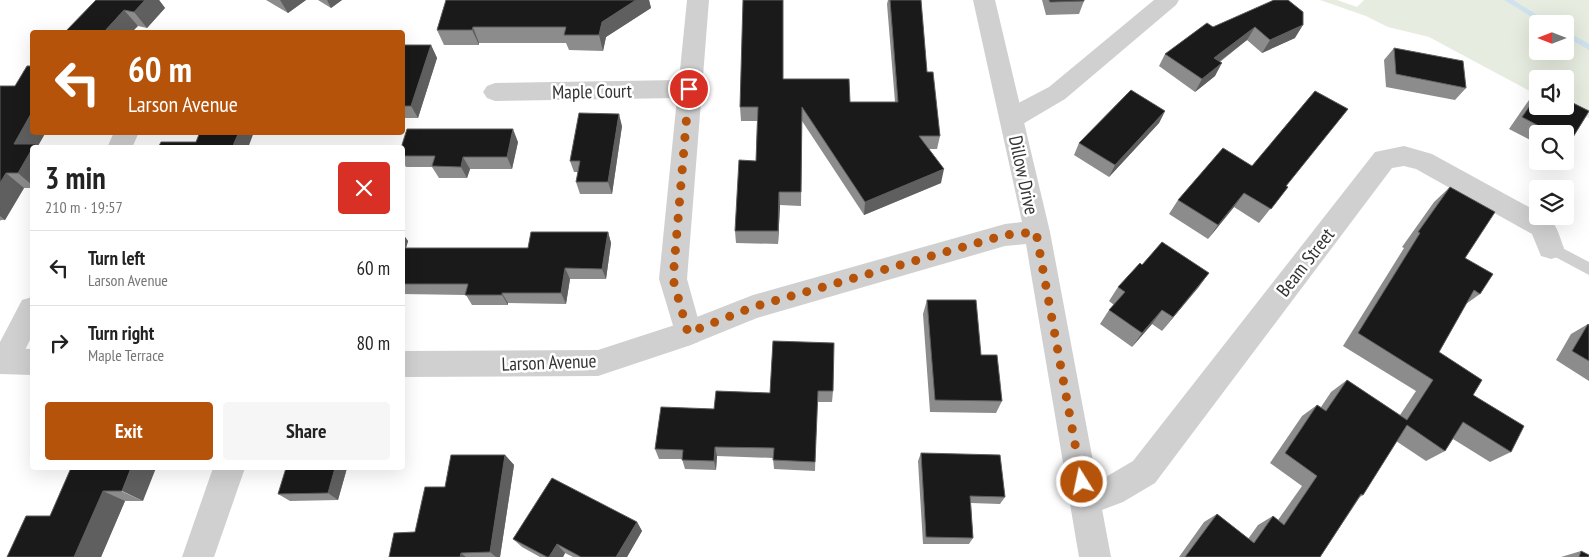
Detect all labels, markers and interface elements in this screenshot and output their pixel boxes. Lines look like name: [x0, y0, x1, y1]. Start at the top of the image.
north arrow: [1529, 15, 1574, 60]
map controls: [1529, 15, 1574, 225]
text: 60 m: [128, 46, 192, 92]
icon: left: [45, 50, 110, 115]
pin: [668, 68, 710, 110]
button: sound: [1529, 70, 1574, 115]
icon: arrive: [675, 75, 703, 103]
street label: Maple Court: [552, 78, 633, 104]
text: Larson Avenue: [128, 90, 238, 118]
button: search: [1529, 125, 1574, 170]
street label: Dillow Drive: [1004, 133, 1044, 217]
text: 3 min: [45, 158, 106, 197]
button: close: [338, 162, 390, 214]
button: layers: [1529, 180, 1574, 225]
text: 210 m · 19:57: [45, 197, 123, 217]
street label: Beam Street: [1271, 222, 1340, 301]
text: Turn left: [88, 246, 145, 270]
icon: left: [45, 254, 73, 282]
text: 60 m: [357, 256, 390, 280]
text: Larson Avenue: [88, 270, 168, 290]
text: Turn right: [88, 321, 154, 345]
icon: right: [45, 329, 73, 357]
text: 80 m: [357, 331, 390, 355]
text: Maple Terrace: [88, 345, 164, 365]
street label: Larson Avenue: [501, 348, 597, 376]
button: Exit: [45, 402, 213, 460]
button: Share: [223, 402, 390, 460]
position arrow: [1055, 455, 1107, 507]

